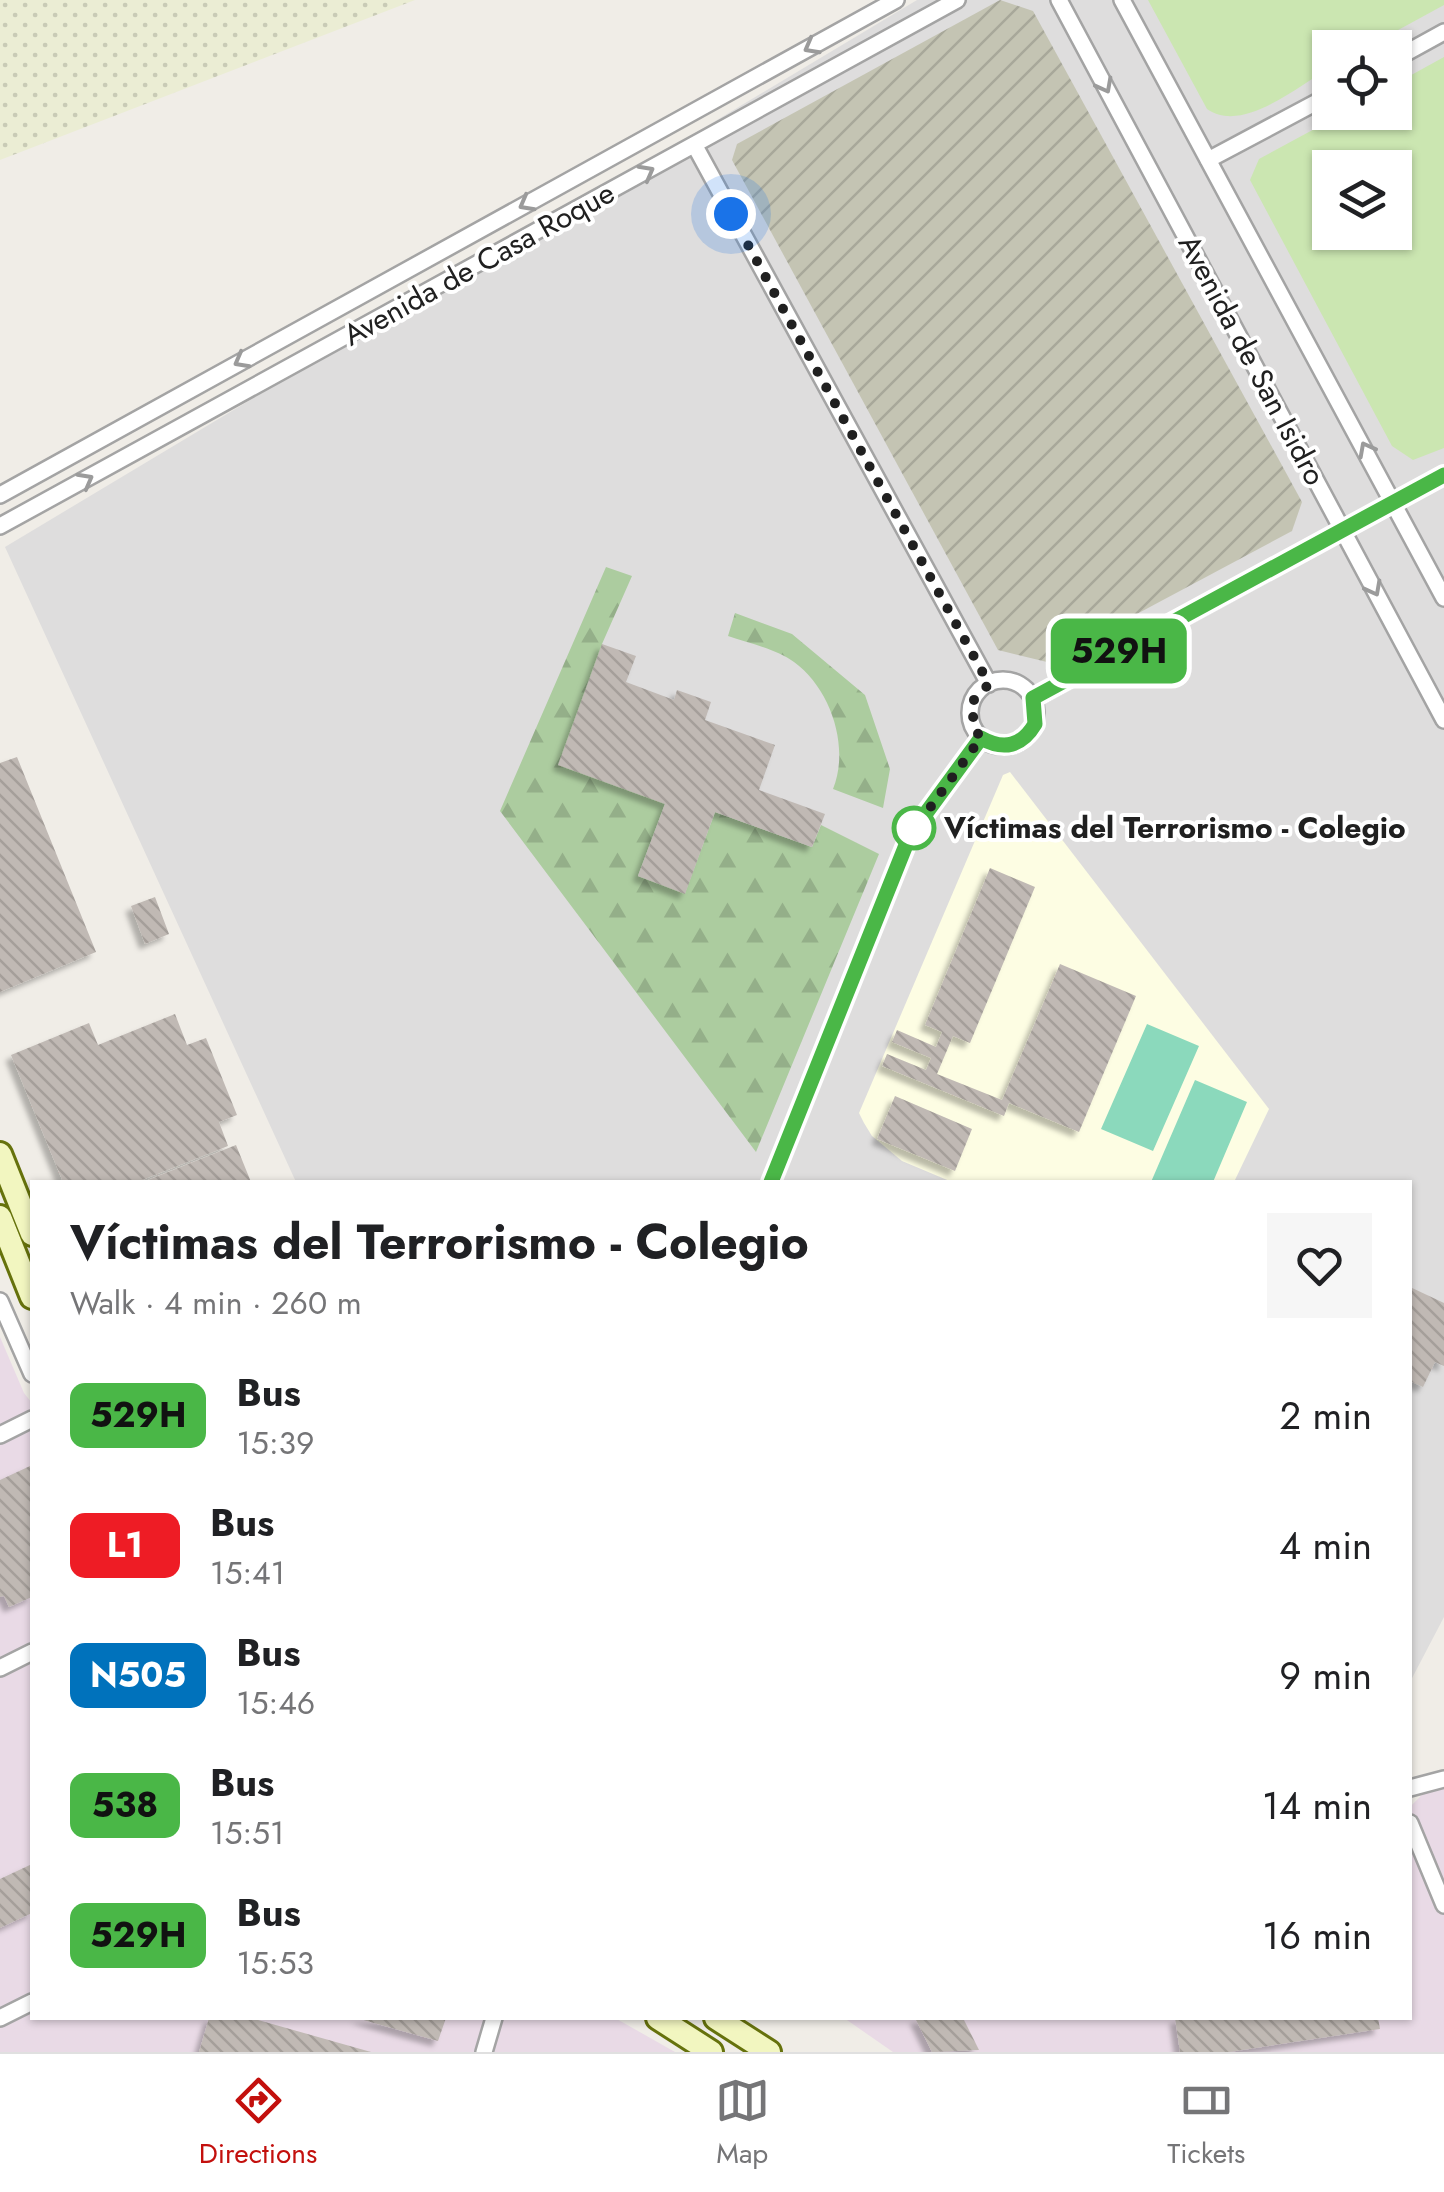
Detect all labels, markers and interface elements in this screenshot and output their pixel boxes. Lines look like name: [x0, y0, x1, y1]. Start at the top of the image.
map controls: [1312, 30, 1412, 250]
button: locate: [1312, 30, 1412, 130]
one-way arrow: [803, 35, 821, 55]
one-way arrow: [1093, 75, 1112, 94]
button: layers: [1312, 150, 1412, 250]
one-way arrow: [636, 165, 654, 185]
street label: Avenida de Casa Roque: [335, 171, 622, 356]
your location: [706, 189, 756, 239]
one-way arrow: [519, 192, 537, 212]
street label: Avenida de San Isidro: [1168, 227, 1337, 493]
one-way arrow: [234, 349, 252, 369]
one-way arrow: [1358, 442, 1378, 460]
one-way arrow: [75, 472, 93, 492]
one-way arrow: [1362, 578, 1381, 596]
line badge: 529H: [1049, 618, 1189, 684]
text: 529H: [1071, 626, 1167, 676]
place label: Víctimas del Terrorismo - Colegio: [943, 806, 1406, 849]
marker: Víctimas del Terrorismo - Colegio: [893, 807, 935, 849]
text: Víctimas del Terrorismo - Colegio: [70, 1208, 809, 1277]
button: heart: [1267, 1213, 1372, 1318]
text: Walk · 4 min · 260 m: [70, 1280, 362, 1326]
text: Bus: [236, 1365, 301, 1420]
text: 2 min: [1280, 1388, 1372, 1443]
text: 529H: [90, 1390, 186, 1440]
text: 15:39: [236, 1420, 314, 1466]
text: Bus: [210, 1495, 274, 1550]
text: 4 min: [1279, 1518, 1372, 1573]
text: L1: [107, 1520, 143, 1570]
text: 15:41: [210, 1550, 285, 1596]
text: Bus: [236, 1625, 301, 1680]
text: 9 min: [1279, 1648, 1372, 1703]
text: N505: [90, 1650, 186, 1700]
text: 15:46: [236, 1680, 315, 1726]
text: Bus: [210, 1755, 274, 1810]
text: 14 min: [1262, 1778, 1372, 1833]
text: 538: [92, 1780, 158, 1830]
text: 15:51: [210, 1810, 285, 1856]
text: Bus: [236, 1885, 301, 1940]
text: 16 min: [1262, 1908, 1372, 1963]
text: 529H: [90, 1910, 186, 1960]
text: 15:53: [236, 1940, 314, 1986]
tab: Directions: [199, 2073, 317, 2174]
tab: Map: [715, 2073, 770, 2174]
tab: Tickets: [1167, 2073, 1245, 2174]

